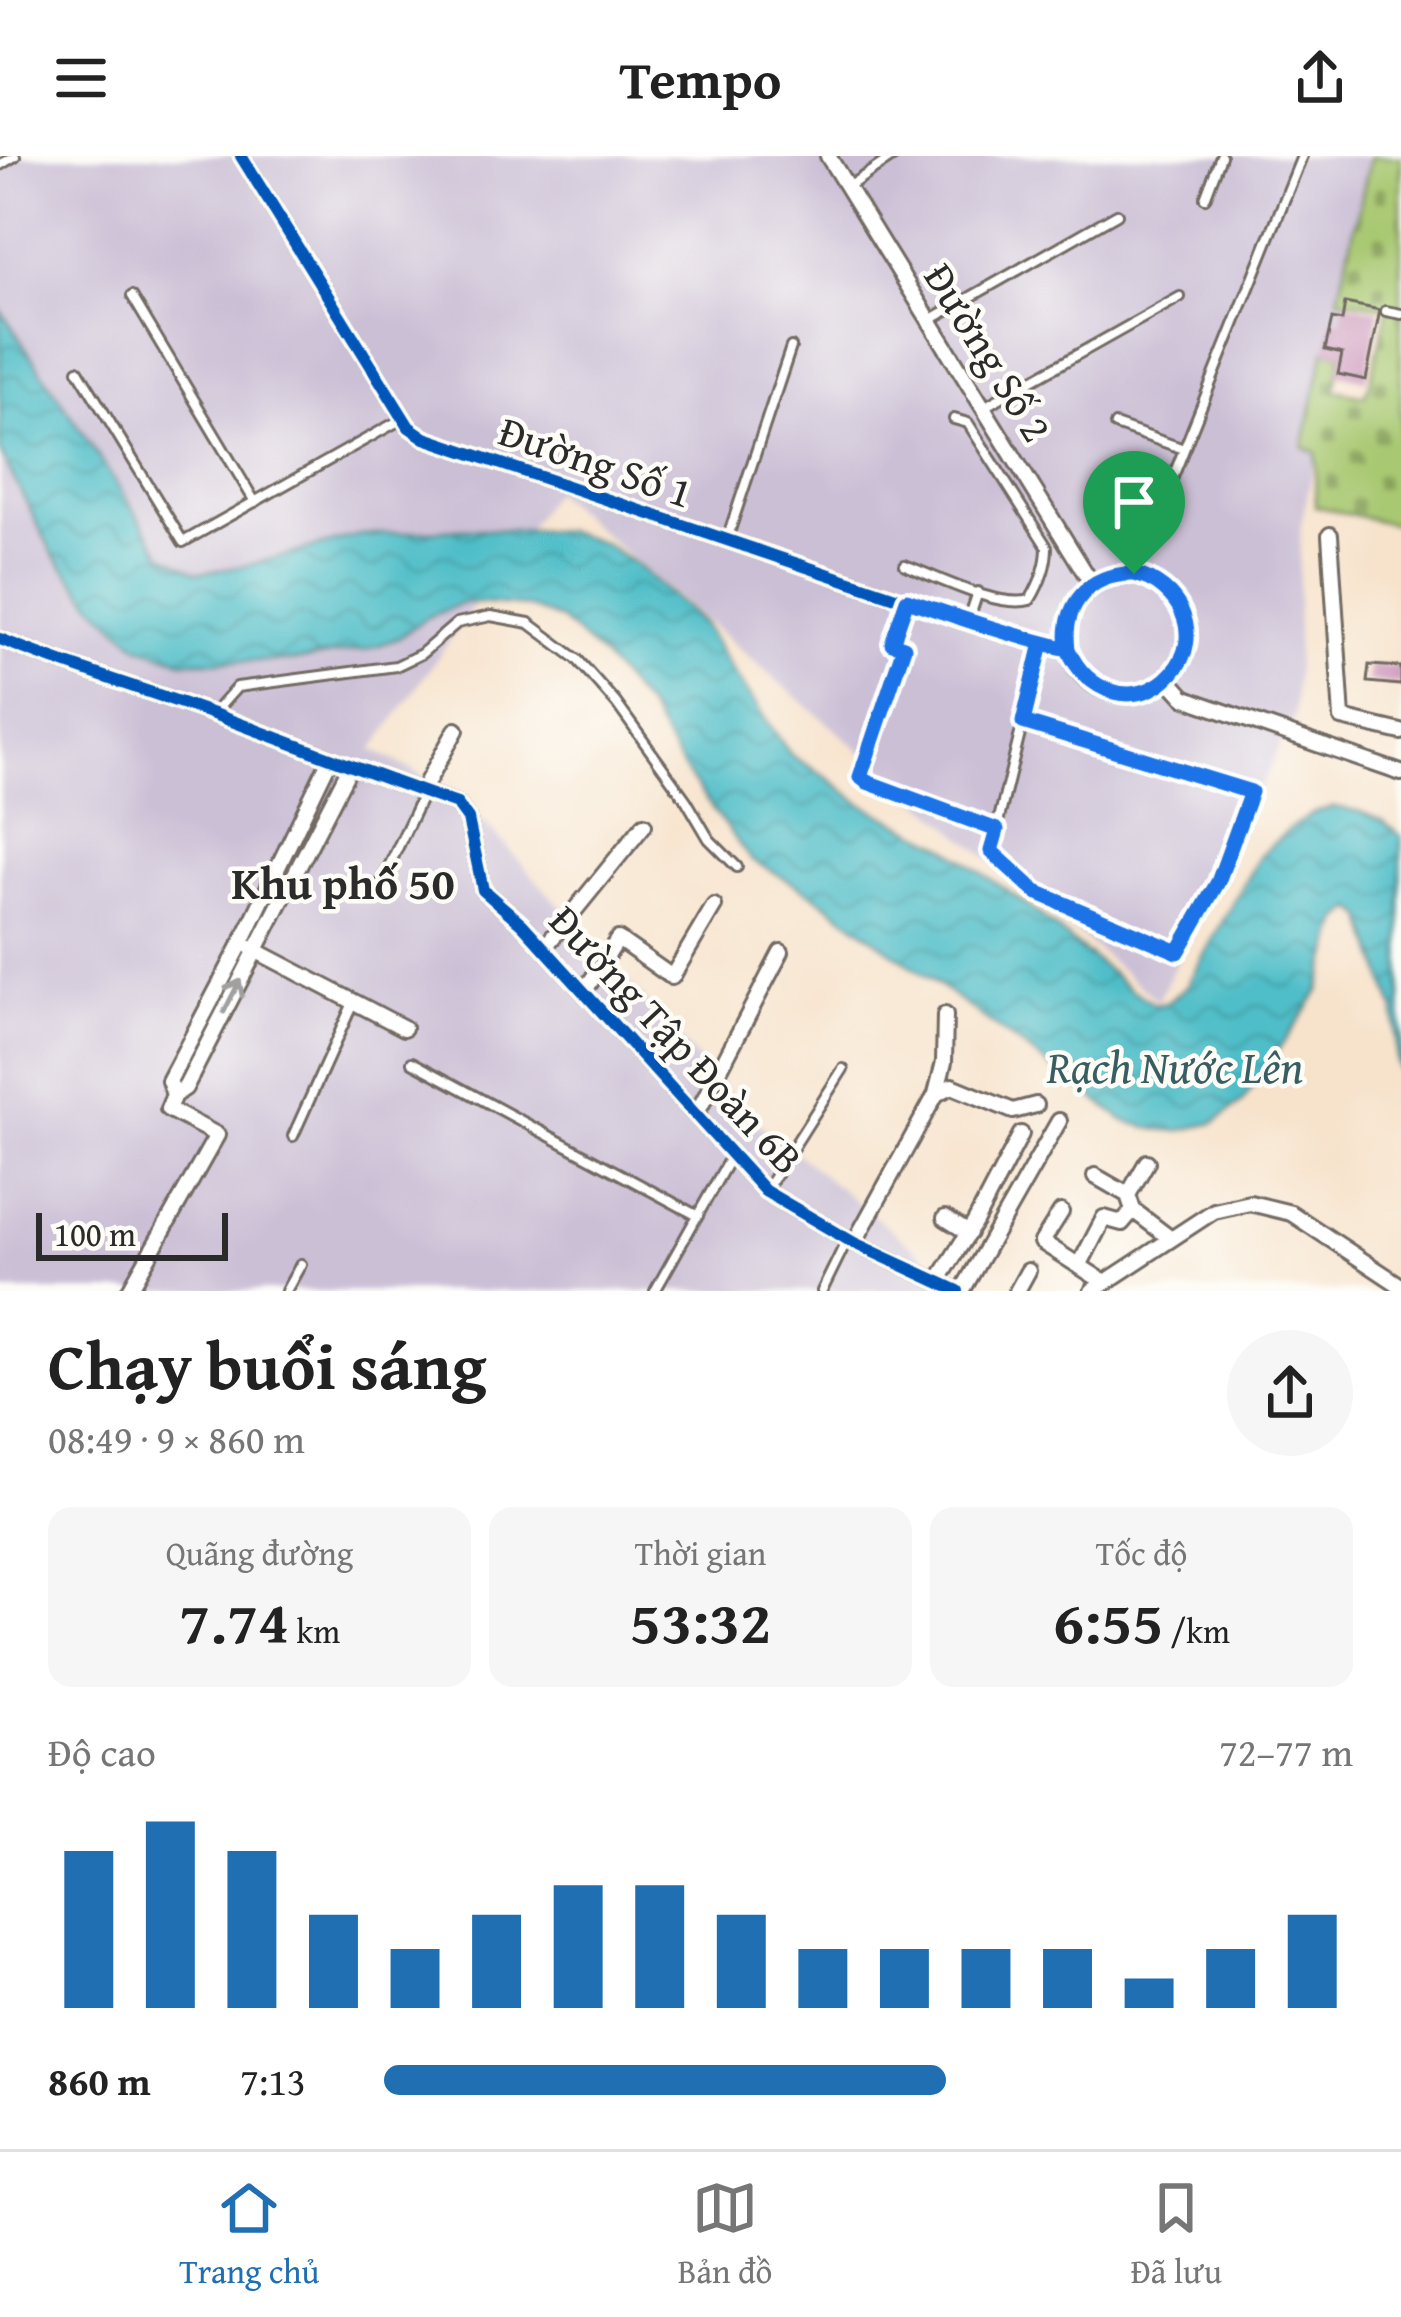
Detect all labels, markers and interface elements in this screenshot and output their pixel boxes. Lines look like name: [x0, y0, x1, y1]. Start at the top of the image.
text: Tempo: [620, 39, 782, 118]
icon: menu: [48, 45, 114, 111]
icon: share: [1287, 45, 1353, 111]
street label: Đường Số 2: [910, 251, 1068, 453]
street label: Đường Số 1: [491, 400, 701, 522]
pin: [1083, 451, 1185, 574]
icon: arrive: [1101, 469, 1167, 535]
district label: Khu phố 50: [231, 850, 455, 915]
street label: Đường Tập Đoàn 6B: [536, 891, 818, 1187]
one-way arrow: [222, 978, 245, 1014]
water label: Rạch Nước Lên: [1046, 1034, 1303, 1099]
scale bar: [36, 1207, 228, 1260]
text: 100 m: [54, 1210, 136, 1258]
text: Chạy buổi sáng: [48, 1316, 487, 1413]
button: share: [1227, 1330, 1353, 1456]
text: 08:49 · 9 × 860 m: [48, 1410, 305, 1467]
text: Quãng đường: [166, 1529, 353, 1577]
text: Thời gian: [635, 1529, 766, 1577]
text: Tốc độ: [1096, 1529, 1187, 1577]
text: 7.74: [179, 1577, 289, 1665]
text: 53:32: [630, 1577, 771, 1665]
text: 6:55: [1053, 1577, 1163, 1665]
text: km: [289, 1607, 340, 1655]
text: /km: [1163, 1607, 1230, 1655]
text: Độ cao: [48, 1723, 156, 1780]
text: 72–77 m: [1219, 1723, 1353, 1780]
text: 860 m: [48, 2052, 151, 2109]
text: 7:13: [240, 2052, 306, 2109]
tab: Trang chủ: [179, 2175, 319, 2295]
tab: Bản đồ: [678, 2175, 772, 2295]
tab: Đã lưu: [1131, 2175, 1222, 2295]

